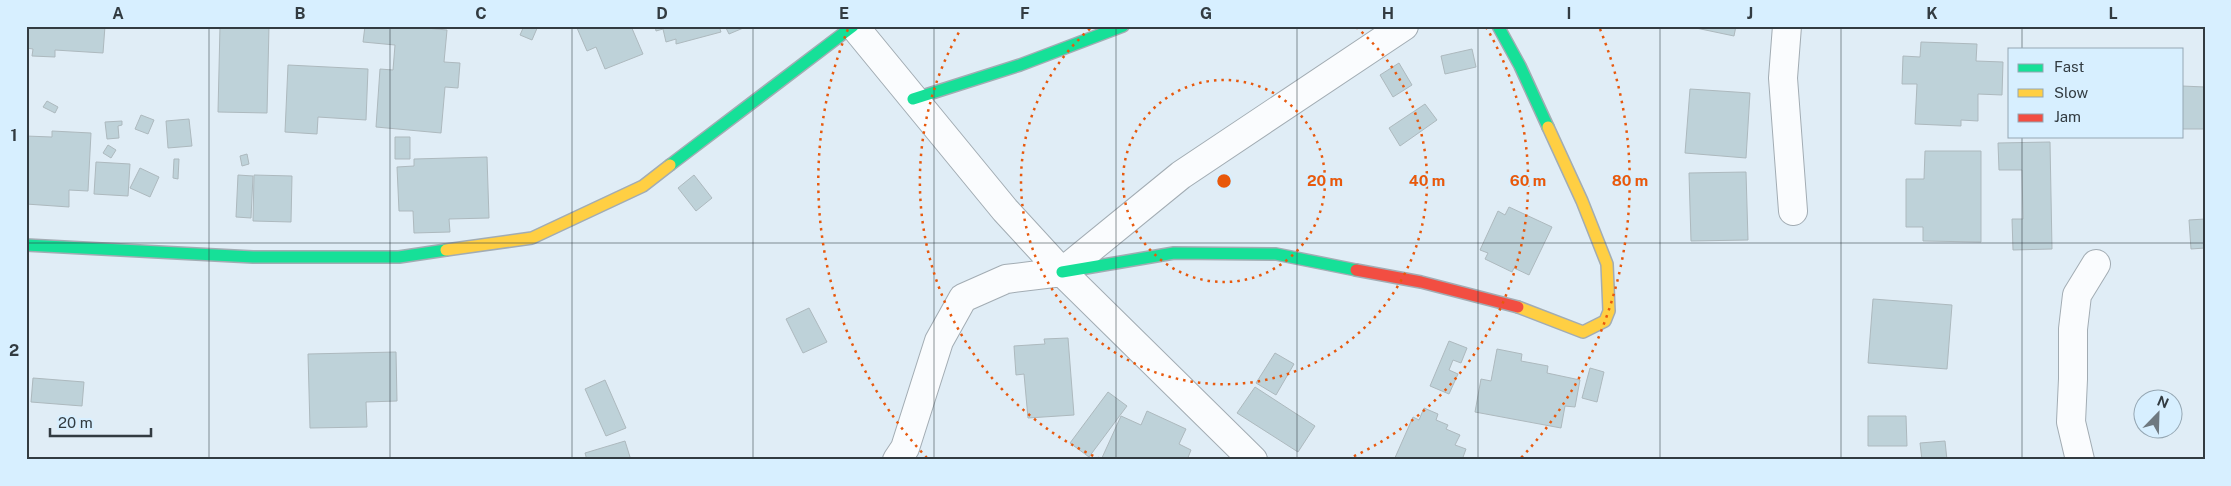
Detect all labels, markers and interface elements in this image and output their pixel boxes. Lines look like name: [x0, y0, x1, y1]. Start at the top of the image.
text: A: [112, 4, 124, 23]
text: B: [295, 4, 306, 23]
text: C: [475, 4, 487, 23]
text: D: [656, 4, 668, 23]
text: E: [839, 4, 849, 23]
text: F: [1020, 4, 1030, 23]
text: G: [1200, 4, 1212, 23]
text: H: [1382, 4, 1394, 23]
text: I: [1567, 4, 1571, 23]
text: J: [1747, 4, 1753, 23]
text: K: [1926, 4, 1938, 23]
text: L: [2108, 4, 2118, 23]
legend: [2008, 48, 2184, 138]
text: Fast: [2054, 58, 2084, 75]
text: Slow: [2054, 84, 2089, 101]
text: Jam: [2054, 108, 2081, 125]
text: 1: [11, 126, 17, 145]
centre of rings: [1215, 172, 1233, 190]
text: 20 m: [1307, 172, 1343, 189]
text: 40 m: [1409, 172, 1445, 189]
text: 60 m: [1510, 172, 1546, 189]
text: 80 m: [1612, 172, 1648, 189]
text: 2: [9, 341, 19, 360]
north arrow: [2134, 388, 2184, 438]
text: N: [2155, 393, 2171, 412]
scale bar: [50, 406, 151, 438]
text: 20 m: [58, 414, 93, 431]

